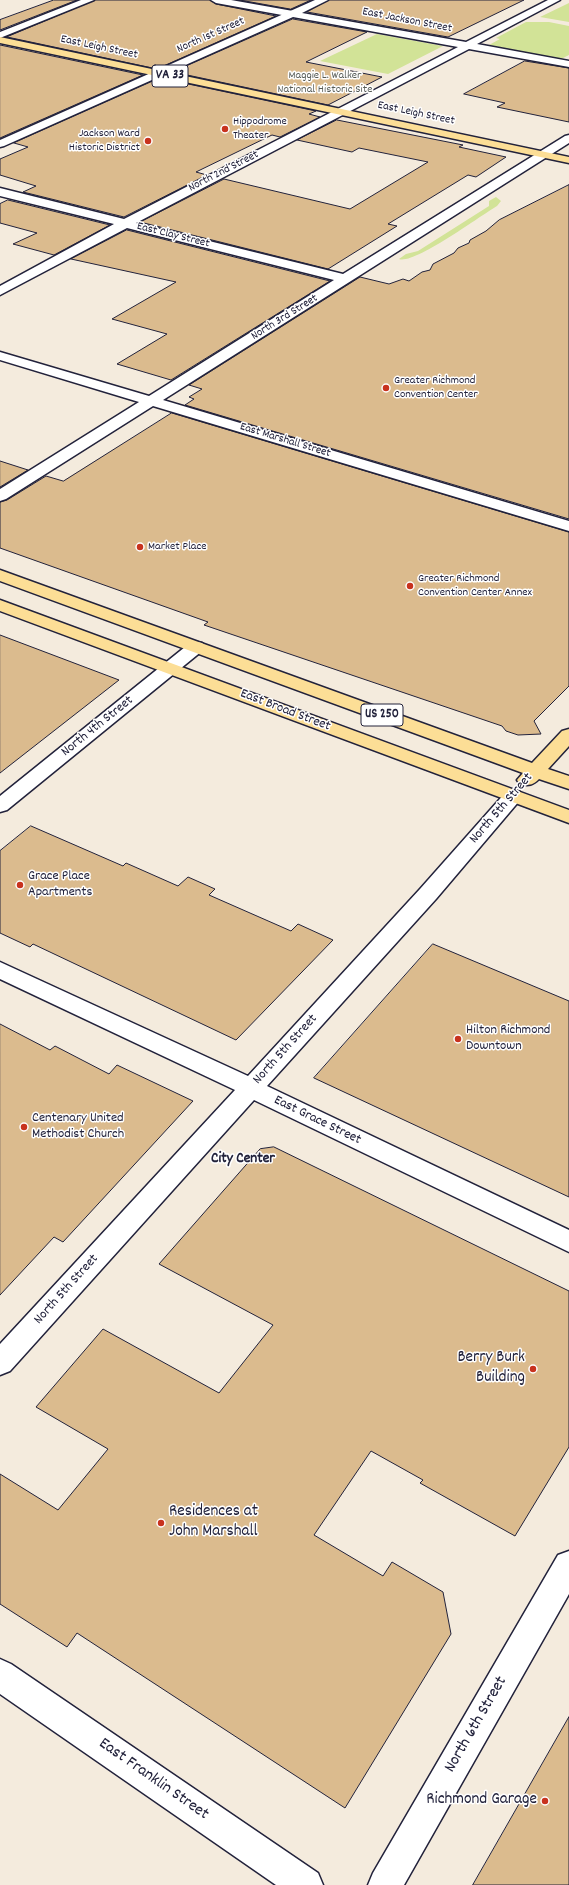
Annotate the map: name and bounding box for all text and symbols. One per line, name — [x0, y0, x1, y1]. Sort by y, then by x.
street label: East Jackson Street — [361, 5, 453, 37]
street label: North 1st Street — [175, 15, 247, 57]
street label: East Leigh Street — [59, 33, 139, 63]
road number: VA 33 — [152, 65, 188, 87]
park label: Maggie L. Walker National Historic Site — [278, 69, 372, 97]
street label: East Leigh Street — [376, 99, 456, 129]
place label: Hippodrome Theater — [233, 115, 287, 143]
marker: Hippodrome Theater — [220, 124, 230, 134]
place label: Jackson Ward Historic District — [69, 127, 140, 155]
marker: Jackson Ward Historic District — [143, 136, 153, 146]
street label: North 2nd Street — [187, 148, 261, 196]
street label: East Clay Street — [135, 220, 211, 252]
street label: North 3rd Street — [249, 292, 321, 344]
place label: Greater Richmond Convention Center — [394, 374, 478, 402]
marker: Greater Richmond Convention Center — [381, 383, 391, 393]
street label: East Marshall Street — [238, 420, 332, 462]
place label: Market Place — [148, 540, 207, 554]
marker: Market Place — [135, 542, 145, 552]
place label: Greater Richmond Convention Center Annex — [418, 572, 532, 600]
marker: Greater Richmond Convention Center Annex — [405, 581, 415, 591]
street label: East Broad Street — [237, 686, 333, 736]
street label: North 4th Street — [59, 693, 137, 761]
road number: US 250 — [361, 704, 403, 726]
street label: North 5th Street — [467, 770, 537, 848]
place label: Grace Place Apartments — [28, 869, 92, 902]
marker: Grace Place Apartments — [15, 880, 25, 890]
street label: North 5th Street — [250, 1012, 322, 1088]
place label: Hilton Richmond Downtown — [466, 1023, 550, 1056]
marker: Hilton Richmond Downtown — [453, 1034, 463, 1044]
street label: East Grace Street — [271, 1093, 363, 1149]
place label: Centenary United Methodist Church — [32, 1111, 124, 1144]
marker: Centenary United Methodist Church — [19, 1122, 29, 1132]
district label: City Center — [211, 1151, 275, 1169]
street label: North 5th Street — [31, 1252, 103, 1328]
place label: Berry Burk Building — [457, 1349, 525, 1389]
marker: Berry Burk Building — [528, 1364, 538, 1374]
place label: Residences at John Marshall — [169, 1503, 258, 1543]
marker: Residences at John Marshall — [156, 1518, 166, 1528]
street label: North 6th Street — [441, 1673, 513, 1777]
street label: East Franklin Street — [94, 1734, 212, 1826]
place label: Richmond Garage — [426, 1791, 537, 1811]
marker: Richmond Garage — [540, 1796, 550, 1806]

